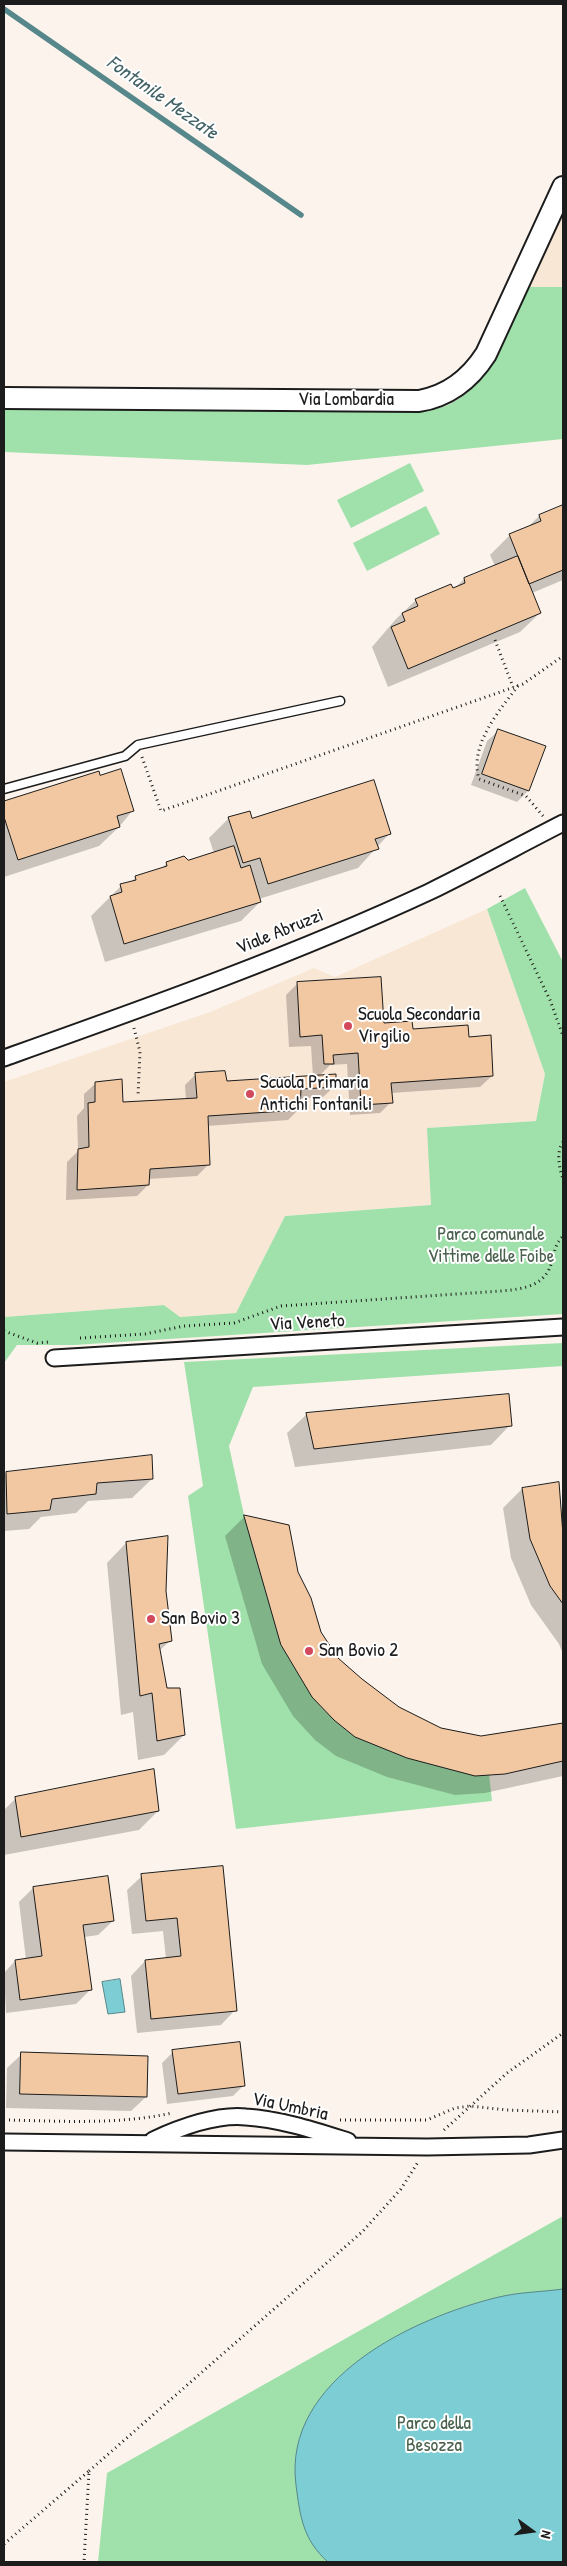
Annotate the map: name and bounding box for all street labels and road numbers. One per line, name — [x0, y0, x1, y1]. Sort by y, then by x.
street label: Via Lombardia — [298, 389, 394, 411]
street label: Viale Abruzzi — [233, 904, 327, 960]
street label: Via Veneto — [269, 1310, 345, 1336]
street label: Via Umbria — [250, 2088, 330, 2126]

